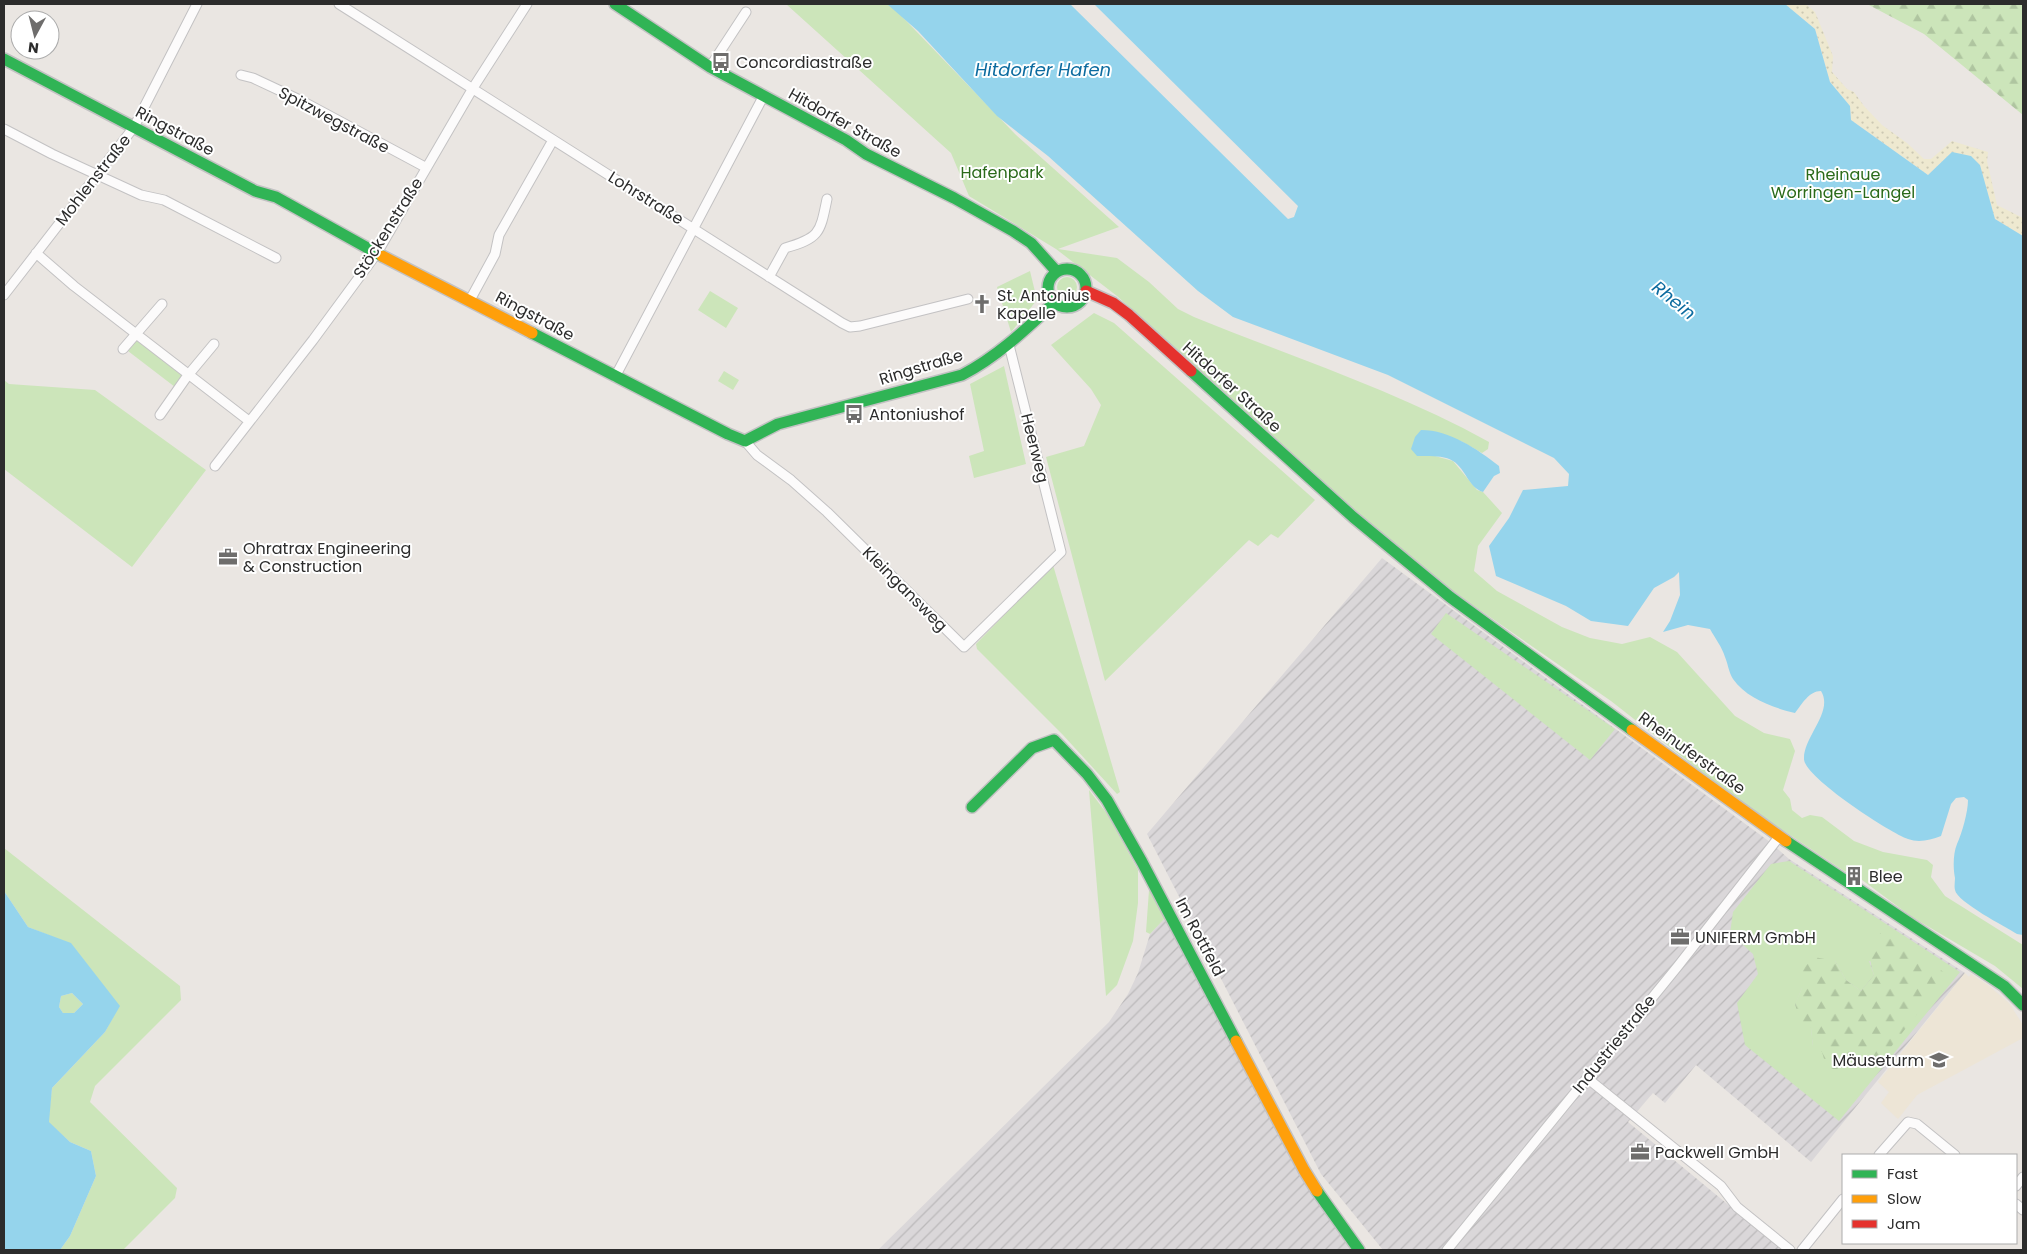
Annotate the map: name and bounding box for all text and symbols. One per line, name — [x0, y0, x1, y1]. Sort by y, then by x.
north arrow — [10, 10, 60, 60]
text: N — [27, 37, 40, 58]
bus stop icon: Concordiastraße — [710, 51, 732, 73]
place label: Concordiastraße — [736, 51, 872, 74]
water label: Hitdorfer Hafen — [975, 57, 1111, 82]
street label: Spitzwegstraße — [274, 81, 394, 159]
street label: Hitdorfer Straße — [784, 82, 906, 164]
street label: Ringstraße — [131, 101, 219, 161]
street label: Mohlenstraße — [50, 129, 136, 230]
park label: Hafenpark — [960, 161, 1044, 184]
park label: Rheinaue Worringen-Langel — [1771, 163, 1915, 204]
street label: Lohrstraße — [604, 166, 688, 230]
street label: Stöckenstraße — [348, 173, 428, 283]
water label: Rhein — [1647, 275, 1701, 325]
place label: St. Antonius Kapelle — [997, 284, 1090, 325]
street label: Ringstraße — [491, 286, 579, 346]
church icon: St. Antonius Kapelle — [971, 293, 993, 315]
street label: Hitdorfer Straße — [1177, 336, 1287, 438]
street label: Ringstraße — [876, 343, 966, 391]
bus stop icon: Antoniushof — [843, 403, 865, 425]
place label: Antoniushof — [869, 403, 965, 426]
street label: Heerweg — [1015, 411, 1055, 485]
place label: Ohratrax Engineering & Construction — [243, 537, 411, 578]
street label: Kleingansweg — [857, 541, 953, 637]
office icon: Ohratrax Engineering & Construction — [217, 546, 239, 568]
street label: Rheinuferstraße — [1634, 706, 1750, 800]
building icon: Blee — [1843, 865, 1865, 887]
place label: Blee — [1869, 865, 1903, 888]
street label: Im Rottfeld — [1170, 894, 1230, 980]
office icon: UNIFERM GmbH — [1669, 926, 1691, 948]
place label: UNIFERM GmbH — [1695, 926, 1816, 949]
street label: Industriestraße — [1567, 990, 1661, 1098]
place label: Mäuseturm — [1832, 1049, 1924, 1072]
school or university icon: Mäuseturm — [1928, 1049, 1950, 1071]
office icon: Packwell GmbH — [1629, 1141, 1651, 1163]
place label: Packwell GmbH — [1655, 1141, 1779, 1164]
legend — [1842, 1154, 2017, 1244]
text: Fast — [1887, 1163, 1918, 1184]
text: Slow — [1887, 1188, 1922, 1209]
text: Jam — [1887, 1213, 1921, 1234]

